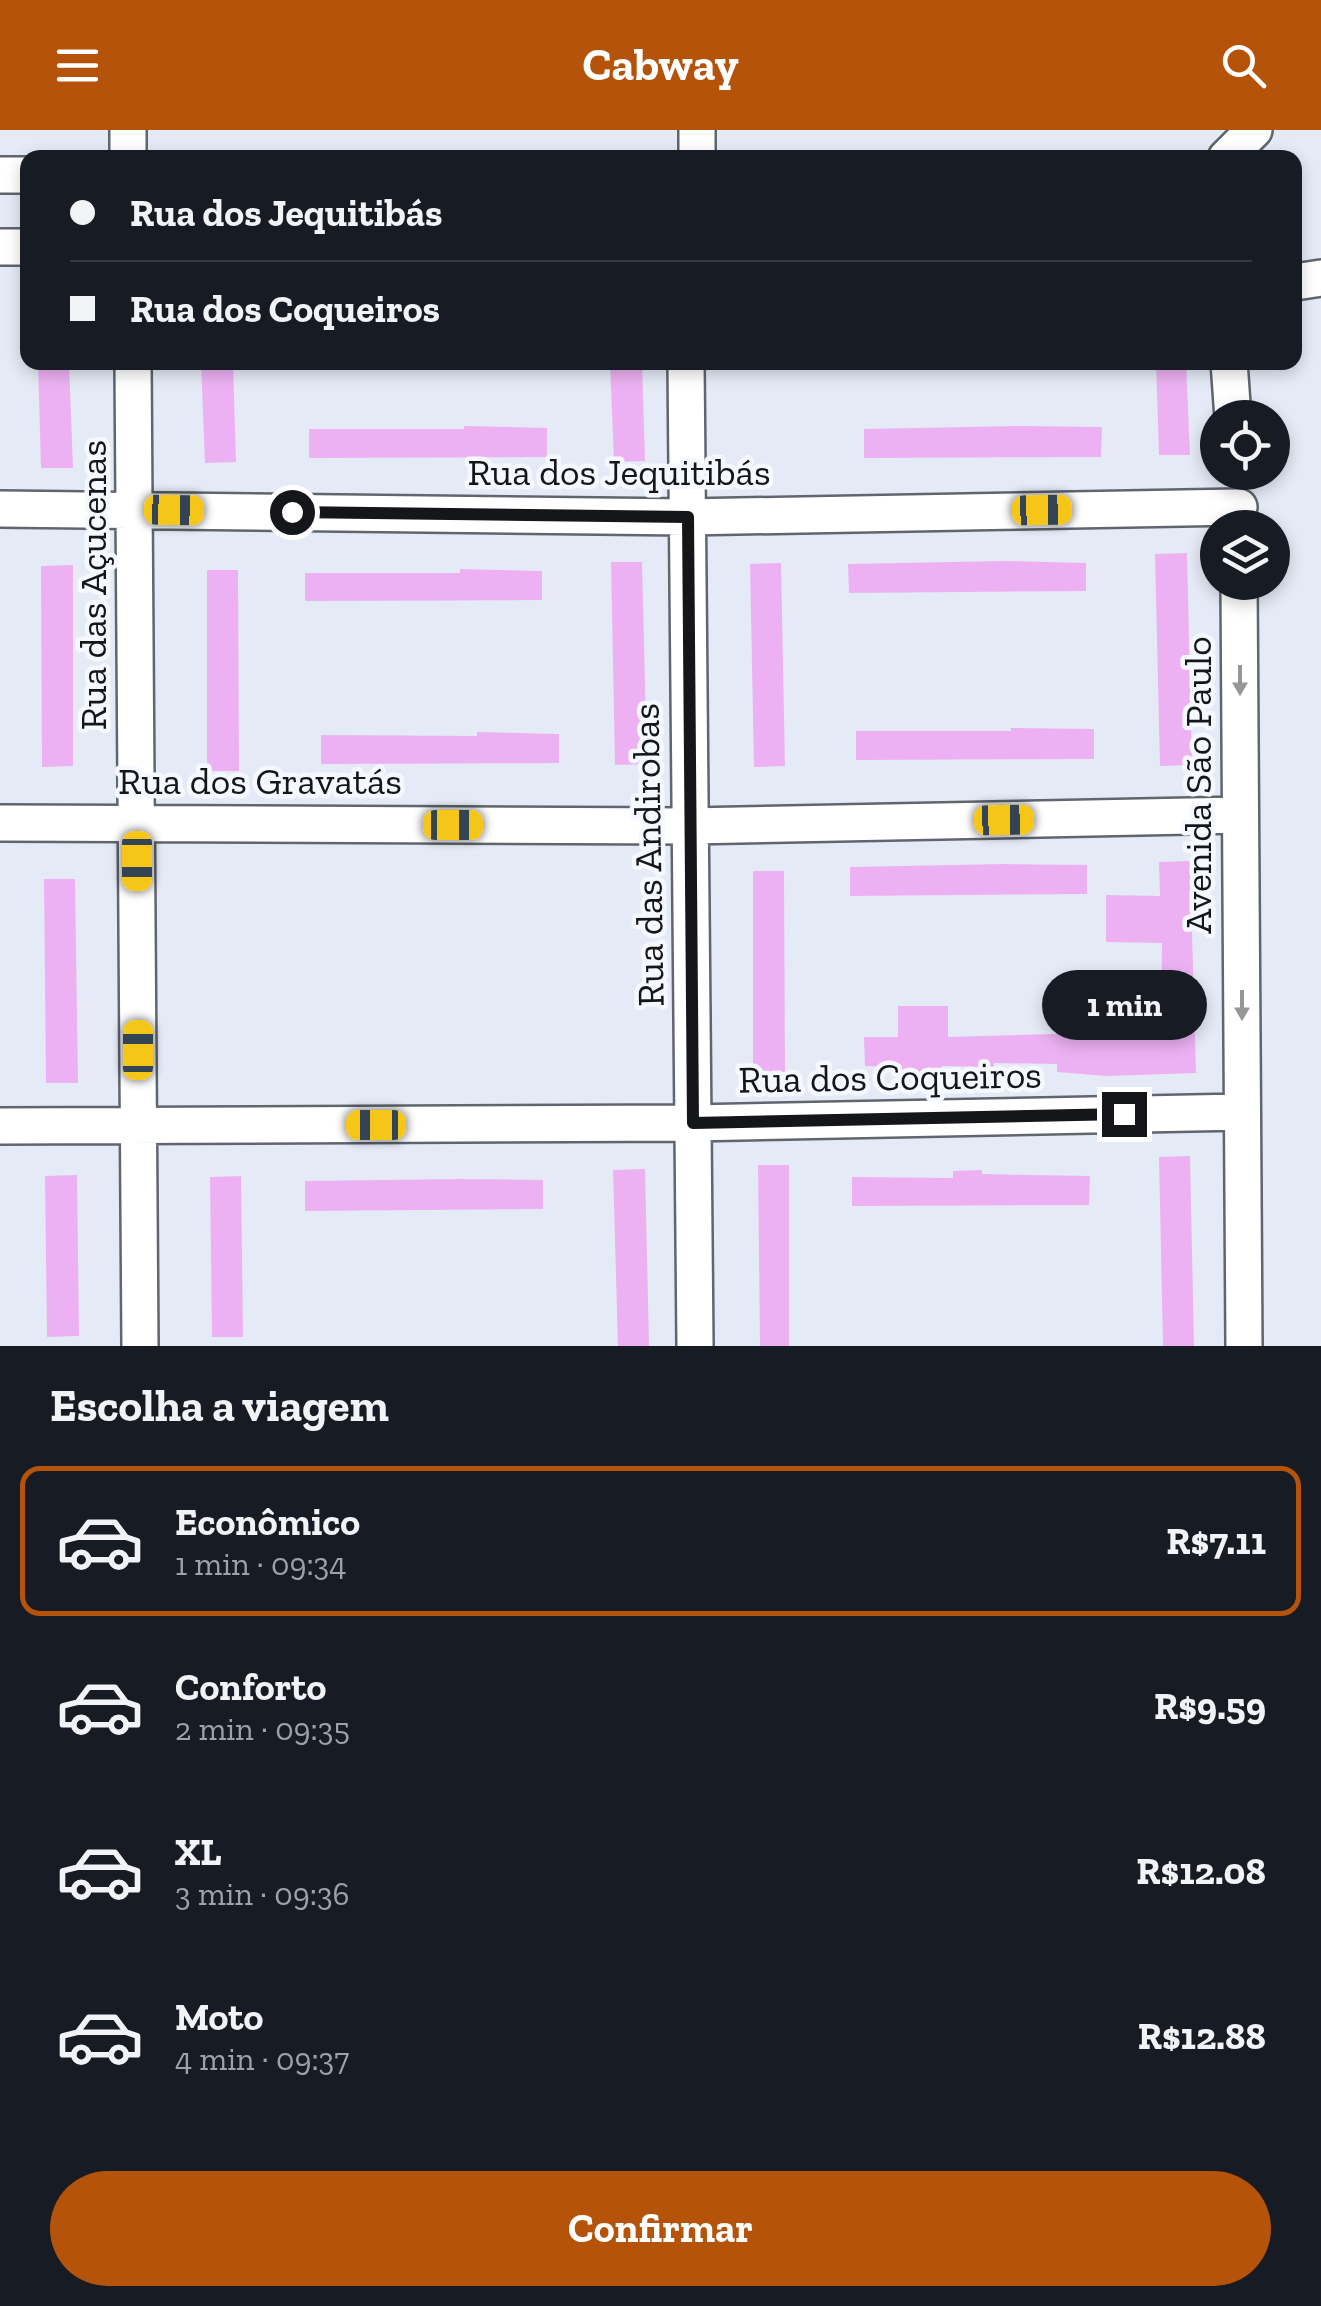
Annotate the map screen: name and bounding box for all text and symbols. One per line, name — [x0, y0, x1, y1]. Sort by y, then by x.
icon: menu — [50, 38, 105, 93]
text: Cabway — [582, 38, 739, 92]
icon: search — [1216, 38, 1271, 93]
text: Rua dos Jequitibás — [130, 190, 442, 236]
text: Rua dos Coqueiros — [130, 286, 440, 332]
map controls — [1200, 400, 1290, 600]
button: locate — [1200, 400, 1290, 490]
street label: Rua das Açucenas — [70, 440, 116, 730]
street label: Rua dos Jequitibás — [467, 449, 771, 495]
route start — [270, 490, 315, 535]
car — [144, 494, 204, 526]
car — [1012, 494, 1072, 526]
button: layers — [1200, 510, 1290, 600]
street label: Avenida São Paulo — [1175, 636, 1221, 934]
one-way arrow — [1232, 664, 1248, 696]
street label: Rua das Andirobas — [622, 703, 674, 1007]
street label: Rua dos Gravatás — [118, 758, 402, 804]
car — [974, 804, 1034, 836]
car — [423, 810, 483, 840]
car — [122, 831, 152, 891]
callout: 1 min — [1042, 969, 1206, 1039]
text: 1 min — [1087, 986, 1162, 1024]
one-way arrow — [1234, 989, 1250, 1021]
car — [123, 1020, 153, 1080]
street label: Rua dos Coqueiros — [738, 1051, 1042, 1103]
route end — [1102, 1092, 1147, 1137]
car — [346, 1110, 406, 1140]
text: Escolha a viagem — [50, 1379, 389, 1433]
icon: car — [55, 1496, 145, 1586]
text: Econômico — [175, 1499, 360, 1545]
text: R$7.11 — [1166, 1518, 1266, 1564]
text: 1 min · 09:34 — [175, 1545, 347, 1583]
icon: car — [55, 1661, 145, 1751]
text: Conforto — [175, 1664, 326, 1710]
text: R$9.59 — [1154, 1683, 1266, 1729]
text: 2 min · 09:35 — [175, 1710, 350, 1748]
icon: car — [55, 1826, 145, 1916]
text: XL — [175, 1829, 222, 1875]
text: R$12.08 — [1136, 1848, 1266, 1894]
text: 3 min · 09:36 — [175, 1875, 350, 1913]
icon: car — [55, 1991, 145, 2081]
text: Moto — [175, 1994, 263, 2040]
text: R$12.88 — [1138, 2013, 1266, 2059]
text: 4 min · 09:37 — [175, 2040, 349, 2078]
button: Confirmar — [50, 2171, 1271, 2286]

